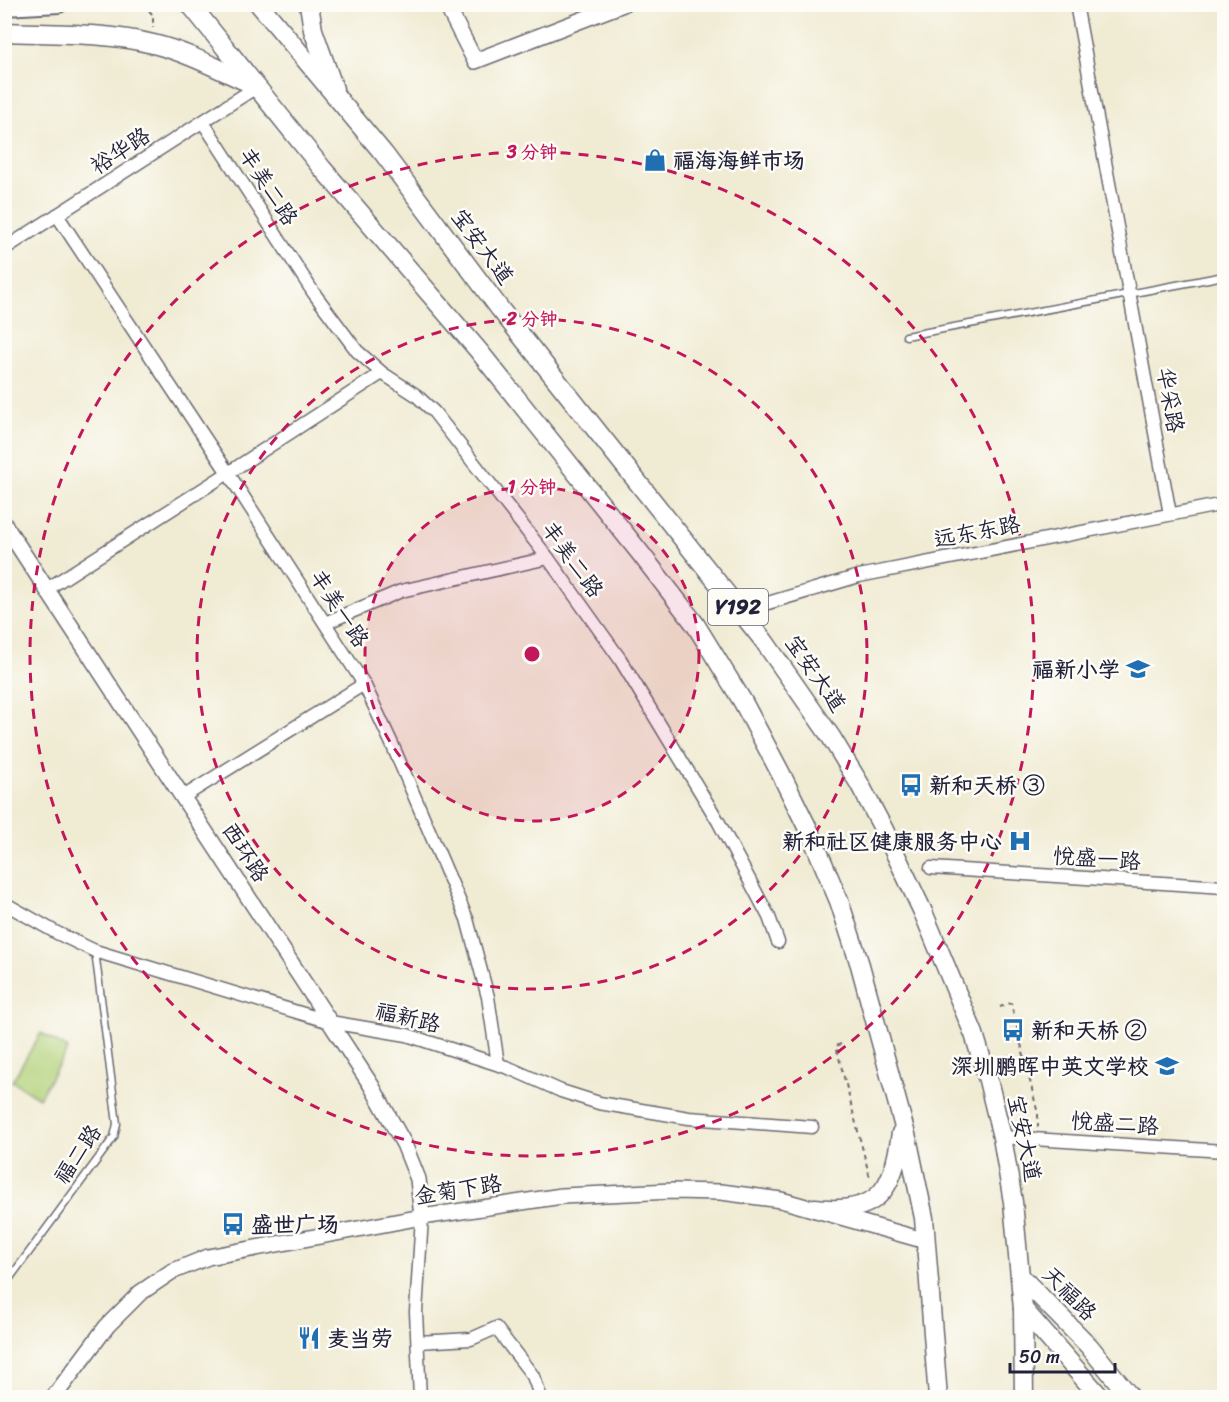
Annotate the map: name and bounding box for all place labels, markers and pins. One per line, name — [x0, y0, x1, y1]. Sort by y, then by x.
place label: 福海海鲜市场 — [673, 141, 805, 180]
shop icon: 福海海鲜市场 — [642, 147, 668, 173]
centre of rings — [522, 644, 542, 664]
place label: 福新小学 — [1032, 650, 1120, 689]
school or university icon: 福新小学 — [1125, 656, 1151, 682]
place label: 新和天桥 ③ — [929, 766, 1045, 805]
bus stop icon: 新和天桥 ③ — [898, 772, 924, 798]
place label: 新和社区健康服务中心 — [782, 822, 1002, 861]
hospital icon: 新和社区健康服务中心 — [1007, 828, 1033, 854]
place label: 新和天桥 ② — [1031, 1011, 1147, 1050]
bus stop icon: 新和天桥 ② — [1000, 1017, 1026, 1043]
place label: 深圳鹏晖中英文学校 — [951, 1047, 1149, 1086]
school or university icon: 深圳鹏晖中英文学校 — [1154, 1053, 1180, 1079]
place label: 盛世广场 — [251, 1205, 339, 1244]
bus stop icon: 盛世广场 — [220, 1211, 246, 1237]
place label: 麦当劳 — [327, 1319, 393, 1358]
restaurant icon: 麦当劳 — [296, 1325, 322, 1351]

